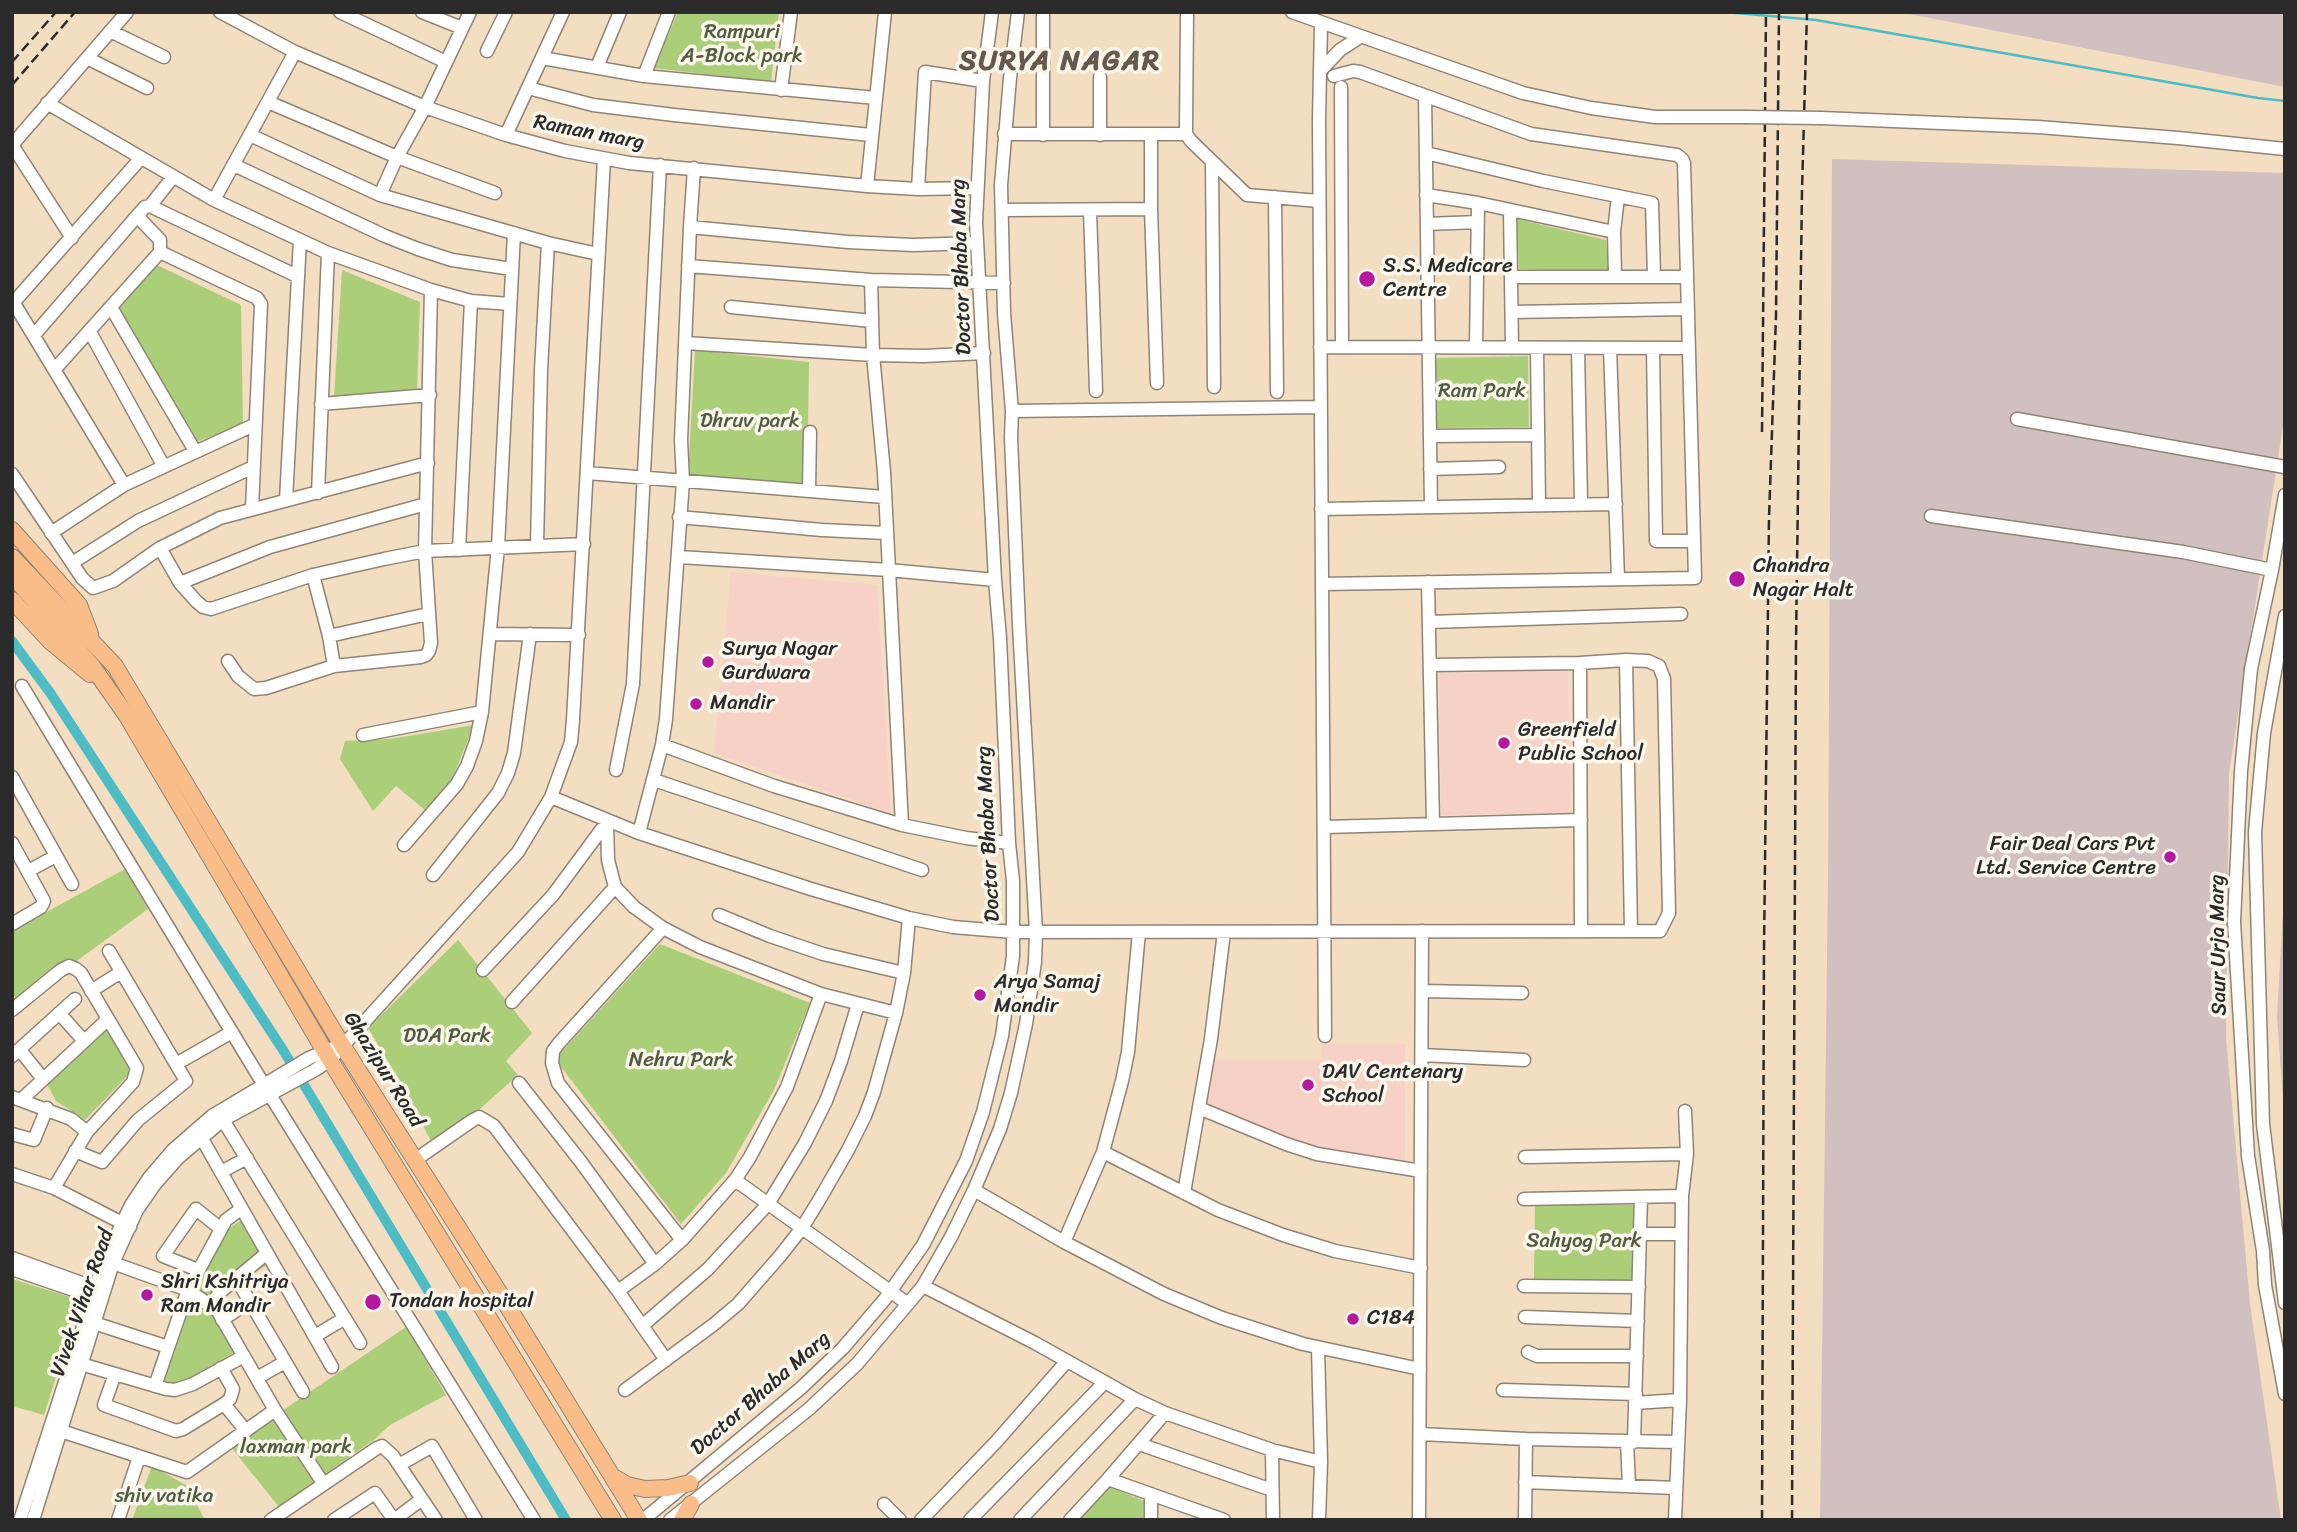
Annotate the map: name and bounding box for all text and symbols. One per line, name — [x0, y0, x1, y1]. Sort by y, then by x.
park label: Rampuri A-Block park — [681, 20, 803, 70]
district label: SURYA NAGAR — [961, 45, 1159, 79]
street label: Raman marg — [531, 110, 647, 156]
street label: Doctor Bhaba Marg — [946, 178, 978, 356]
place label: S.S. Medicare Centre — [1383, 254, 1513, 304]
marker: S.S. Medicare Centre — [1357, 269, 1377, 289]
park label: Ram Park — [1438, 379, 1526, 405]
park label: Dhruv park — [700, 409, 800, 435]
place label: Chandra Nagar Halt — [1753, 554, 1854, 604]
marker: Chandra Nagar Halt — [1727, 569, 1747, 589]
place label: Surya Nagar Gurdwara — [722, 637, 837, 687]
marker: Surya Nagar Gurdwara — [700, 654, 716, 670]
place label: Mandir — [710, 691, 774, 717]
marker: Mandir — [688, 696, 704, 712]
place label: Greenfield Public School — [1518, 718, 1643, 768]
marker: Greenfield Public School — [1496, 735, 1512, 751]
street label: Doctor Bhaba Marg — [972, 745, 1006, 923]
place label: Fair Deal Cars Pvt Ltd. Service Centre — [1976, 832, 2156, 882]
marker: Fair Deal Cars Pvt Ltd. Service Centre — [2162, 849, 2178, 865]
street label: Saur Urja Marg — [2205, 874, 2233, 1016]
place label: Arya Samaj Mandir — [994, 970, 1101, 1020]
marker: Arya Samaj Mandir — [972, 987, 988, 1003]
street label: Ghazipur Road — [337, 1007, 429, 1133]
park label: DDA Park — [403, 1024, 491, 1050]
park label: Nehru Park — [629, 1048, 733, 1074]
place label: DAV Centenary School — [1322, 1060, 1463, 1110]
marker: DAV Centenary School — [1300, 1077, 1316, 1093]
street label: Vivek Vihar Road — [46, 1226, 120, 1380]
park label: Sahyog Park — [1526, 1229, 1642, 1255]
place label: Shri Kshitriya Ram Mandir — [161, 1270, 289, 1320]
marker: Shri Kshitriya Ram Mandir — [139, 1287, 155, 1303]
place label: Tondan hospital — [389, 1289, 533, 1315]
marker: Tondan hospital — [363, 1292, 383, 1312]
place label: C184 — [1367, 1306, 1415, 1332]
marker: C184 — [1345, 1311, 1361, 1327]
street label: Doctor Bhaba Marg — [686, 1327, 836, 1461]
park label: laxman park — [240, 1435, 352, 1461]
park label: shiv vatika — [115, 1484, 213, 1510]

